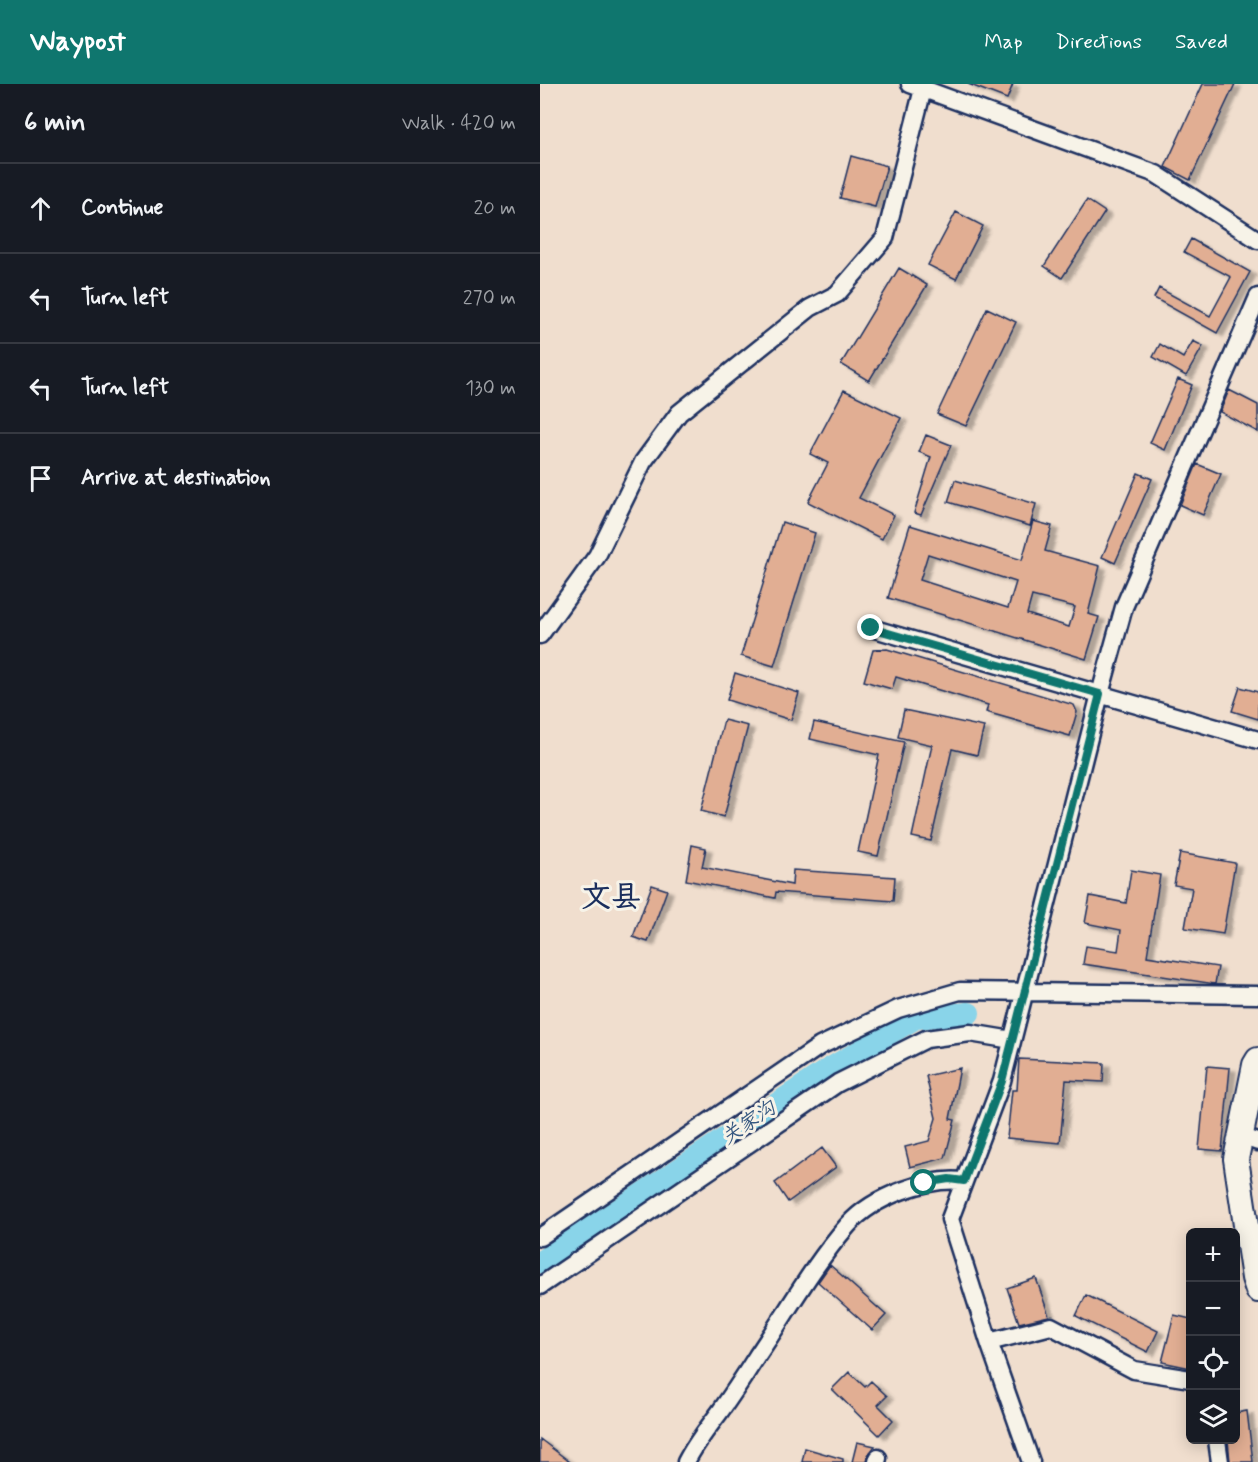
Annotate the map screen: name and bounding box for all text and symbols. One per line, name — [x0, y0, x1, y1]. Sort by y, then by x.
text: Waypost — [30, 24, 126, 61]
text: Map — [984, 28, 1023, 56]
text: Directions — [1056, 28, 1142, 56]
text: Saved — [1175, 28, 1228, 56]
text: 6 min — [24, 106, 86, 140]
text: Walk · 420 m — [402, 110, 516, 137]
icon: ahead — [24, 192, 57, 225]
text: Continue — [81, 194, 163, 222]
text: 20 m — [473, 195, 516, 222]
icon: left — [24, 282, 57, 315]
text: Turn left — [81, 284, 169, 312]
text: 270 m — [463, 285, 516, 312]
icon: left — [24, 372, 57, 405]
text: Turn left — [81, 374, 169, 402]
text: 130 m — [465, 375, 516, 402]
icon: arrive — [24, 462, 57, 495]
text: Arrive at destination — [81, 464, 271, 492]
route end — [857, 614, 883, 640]
district label: 文县 — [581, 878, 641, 917]
water label: 关家沟 — [716, 1094, 783, 1151]
route start — [910, 1169, 936, 1195]
map controls — [1186, 1228, 1240, 1444]
button: + — [1186, 1228, 1240, 1282]
button: − — [1186, 1282, 1240, 1336]
button: locate — [1186, 1336, 1240, 1390]
button: layers — [1186, 1390, 1240, 1444]

